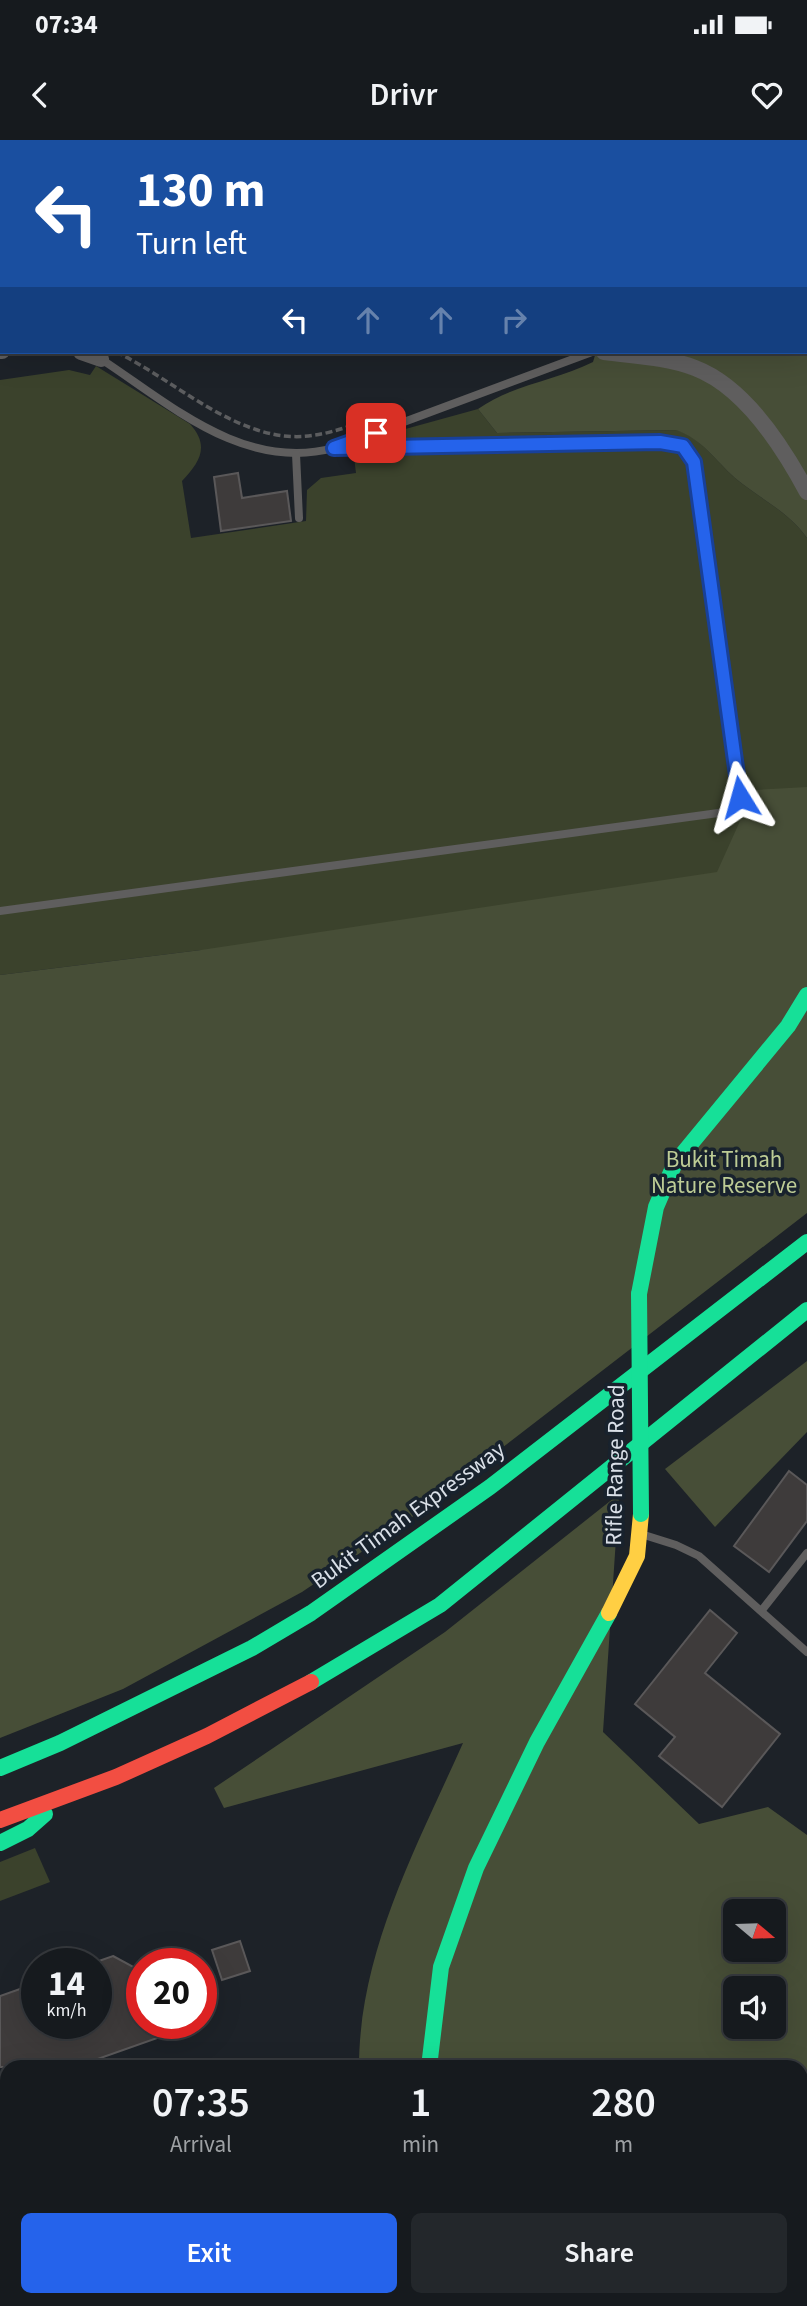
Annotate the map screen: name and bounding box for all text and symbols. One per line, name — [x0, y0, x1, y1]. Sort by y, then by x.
text: 07:34 — [35, 6, 98, 43]
text: Drivr — [369, 72, 438, 118]
icon: back — [21, 76, 59, 114]
icon: heart — [748, 76, 786, 114]
text: 130 m — [136, 156, 265, 226]
icon: left — [21, 168, 112, 259]
text: Turn left — [136, 221, 247, 267]
icon: left — [276, 301, 314, 339]
icon: ahead — [349, 301, 387, 339]
icon: ahead — [422, 301, 460, 339]
icon: right — [495, 301, 533, 339]
pin — [346, 403, 406, 463]
icon: arrive — [357, 414, 395, 452]
position arrow — [703, 760, 777, 834]
park label: Bukit Timah Nature Reserve — [651, 1143, 797, 1202]
street label: Rifle Range Road — [597, 1384, 633, 1546]
street label: Bukit Timah Expressway — [304, 1433, 512, 1597]
north arrow — [723, 1899, 786, 1962]
map controls — [723, 1899, 786, 2039]
speed limit sign: 20 — [126, 1948, 217, 2039]
text: 14 — [48, 1959, 85, 2009]
button: sound — [723, 1976, 786, 2039]
text: km/h — [47, 1998, 86, 2023]
text: 07:35 — [152, 2073, 250, 2133]
text: 1 — [410, 2073, 431, 2133]
text: 280 — [591, 2073, 656, 2133]
text: Arrival — [170, 2128, 232, 2161]
text: min — [402, 2128, 439, 2161]
text: m — [614, 2128, 633, 2161]
button: Exit — [21, 2213, 397, 2293]
button: Share — [411, 2213, 787, 2293]

